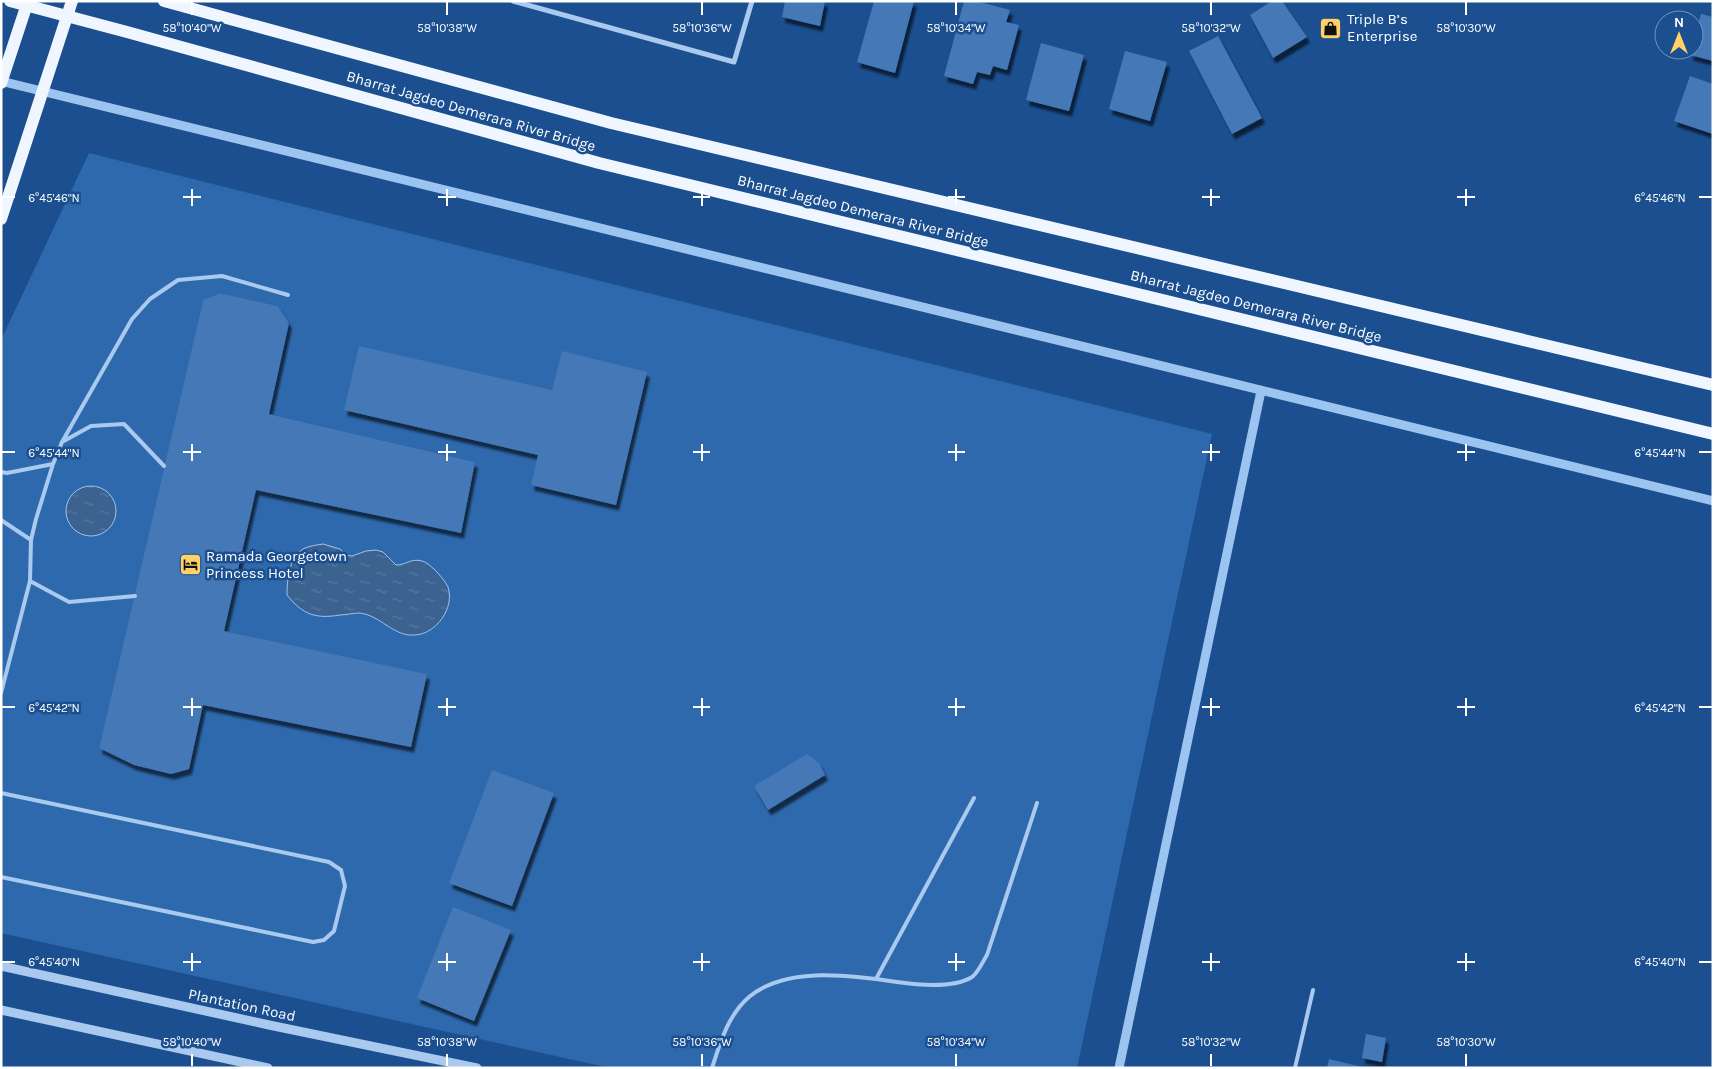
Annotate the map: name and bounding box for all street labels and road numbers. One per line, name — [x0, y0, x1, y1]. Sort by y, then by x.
street label: Bharrat Jagdeo Demerara River Bridge — [344, 67, 598, 155]
street label: Bharrat Jagdeo Demerara River Bridge — [735, 171, 991, 251]
street label: Bharrat Jagdeo Demerara River Bridge — [1128, 266, 1384, 346]
street label: Plantation Road — [187, 985, 297, 1025]

